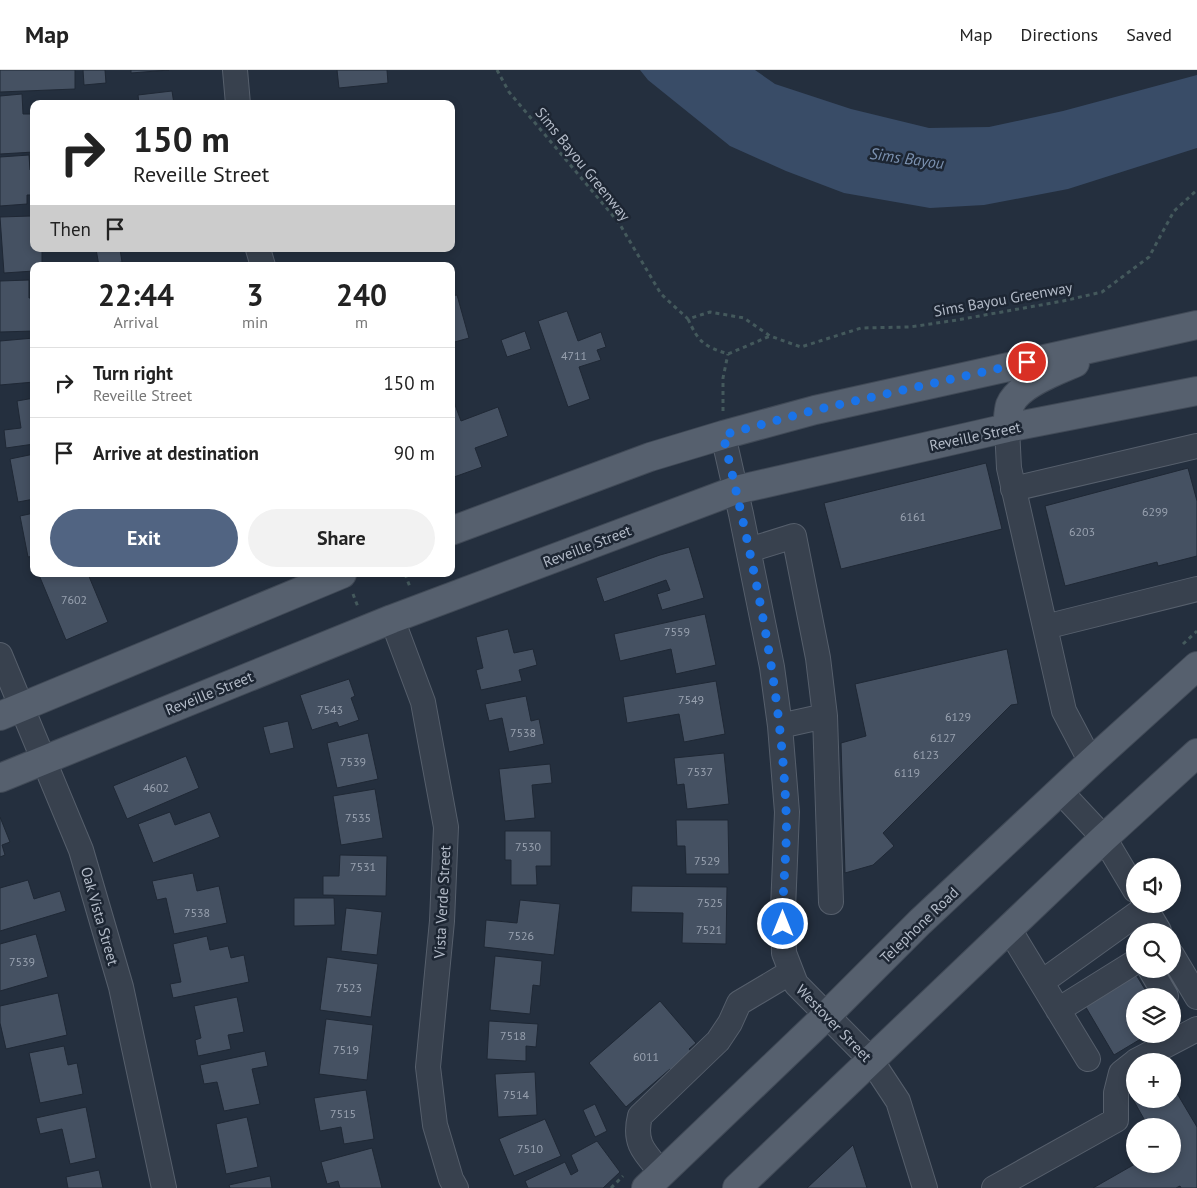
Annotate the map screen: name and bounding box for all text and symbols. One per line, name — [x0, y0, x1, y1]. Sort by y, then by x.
text: Map — [25, 19, 69, 50]
text: Map — [960, 23, 992, 46]
text: Directions — [1020, 23, 1098, 46]
text: Saved — [1126, 23, 1172, 46]
street label: Sims Bayou Greenway — [531, 103, 635, 225]
text: 150 m — [133, 116, 230, 162]
icon: right — [50, 120, 115, 185]
water label: Sims Bayou — [869, 143, 945, 173]
text: Reveille Street — [133, 160, 269, 188]
icon: arrive — [101, 215, 129, 243]
text: Then — [50, 217, 91, 241]
text: 22:44 — [98, 275, 174, 314]
text: 3 — [247, 275, 264, 314]
text: 240 — [336, 275, 387, 314]
street label: Sims Bayou Greenway — [932, 277, 1074, 321]
text: Arrival — [114, 312, 158, 332]
text: min — [242, 312, 268, 332]
text: m — [355, 312, 368, 332]
pin — [1006, 341, 1048, 383]
house number: 4711 — [561, 348, 587, 363]
icon: arrive — [1013, 348, 1041, 376]
text: Turn right — [93, 361, 173, 385]
icon: right — [50, 369, 78, 397]
text: 150 m — [383, 371, 435, 395]
text: Reveille Street — [93, 385, 192, 405]
street label: Reveille Street — [928, 417, 1022, 455]
icon: arrive — [50, 439, 78, 467]
text: Arrive at destination — [93, 441, 259, 465]
text: 90 m — [394, 441, 435, 465]
house number: 6299 — [1142, 504, 1168, 519]
button: Exit — [50, 509, 238, 567]
button: Share — [248, 509, 435, 567]
house number: 6161 — [900, 509, 926, 524]
street label: Reveille Street — [540, 520, 634, 572]
house number: 6203 — [1069, 524, 1095, 539]
house number: 7602 — [61, 592, 87, 607]
house number: 7559 — [664, 624, 690, 639]
street label: Reveille Street — [162, 667, 256, 719]
house number: 7549 — [678, 692, 704, 707]
house number: 7543 — [317, 702, 343, 717]
house number: 6129 — [945, 709, 971, 724]
house number: 7538 — [510, 725, 536, 740]
house number: 6127 — [930, 730, 956, 745]
house number: 6123 — [913, 747, 939, 762]
house number: 7539 — [340, 754, 366, 769]
house number: 7537 — [687, 764, 713, 779]
house number: 6119 — [894, 765, 920, 780]
house number: 4602 — [143, 780, 169, 795]
house number: 7535 — [345, 810, 371, 825]
house number: 7530 — [515, 839, 542, 854]
street label: Vista Verde Street — [429, 845, 454, 960]
house number: 7529 — [694, 853, 720, 868]
map controls — [1126, 858, 1181, 1173]
button: sound — [1126, 858, 1181, 913]
house number: 7531 — [350, 859, 376, 874]
street label: Oak Vista Street — [77, 865, 123, 967]
street label: Telephone Road — [876, 883, 962, 967]
house number: 7525 — [697, 895, 723, 910]
position arrow — [756, 897, 808, 949]
house number: 7538 — [184, 905, 210, 920]
house number: 7521 — [696, 922, 722, 937]
button: search — [1126, 923, 1181, 978]
house number: 7526 — [508, 928, 534, 943]
house number: 7539 — [9, 954, 35, 969]
house number: 7523 — [336, 980, 362, 995]
street label: Westover Street — [792, 980, 876, 1066]
button: layers — [1126, 988, 1181, 1043]
house number: 7518 — [500, 1028, 526, 1043]
house number: 7519 — [333, 1042, 359, 1057]
house number: 6011 — [633, 1049, 659, 1064]
button: + — [1126, 1053, 1181, 1108]
house number: 7514 — [503, 1087, 530, 1102]
house number: 7515 — [330, 1106, 356, 1121]
button: − — [1126, 1118, 1181, 1173]
house number: 7510 — [517, 1141, 544, 1156]

